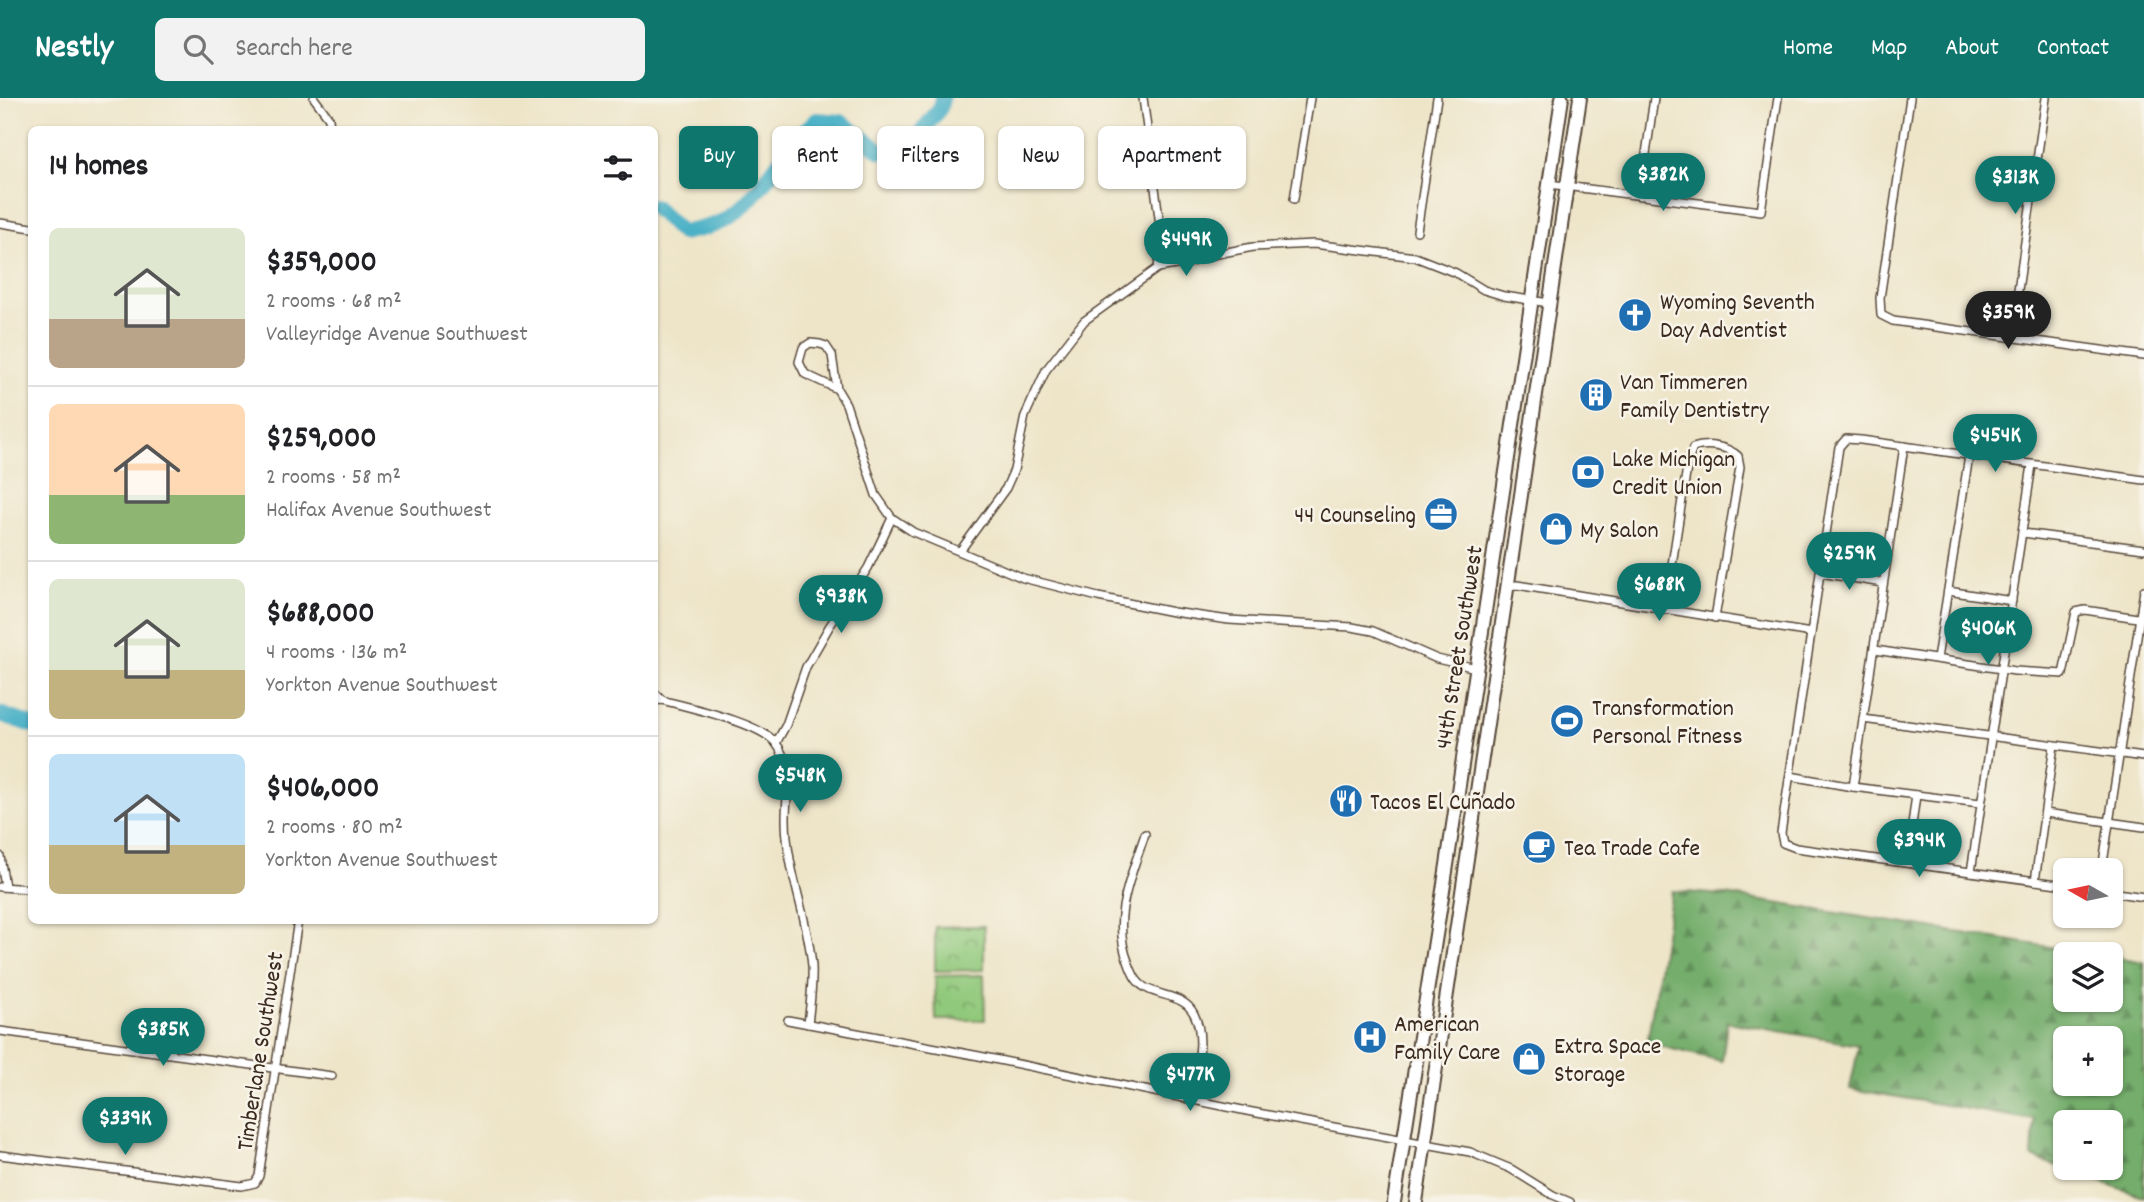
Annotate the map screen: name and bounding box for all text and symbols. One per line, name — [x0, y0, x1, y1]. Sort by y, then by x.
search box — [155, 18, 645, 81]
text: Nestly — [35, 26, 113, 73]
icon: search — [179, 30, 217, 68]
text: Search here — [235, 31, 353, 68]
text: Home — [1783, 32, 1833, 66]
text: Map — [1871, 32, 1907, 66]
text: About — [1945, 32, 1999, 66]
text: Contact — [2037, 32, 2109, 66]
chip: Buy — [679, 126, 758, 189]
chip: Rent — [772, 126, 863, 189]
chip: Filters — [877, 126, 984, 189]
chip: New — [998, 126, 1084, 189]
chip: Apartment — [1098, 126, 1246, 189]
text: 14 homes — [49, 147, 148, 190]
icon: filters — [599, 149, 637, 187]
pin: $382K — [1614, 153, 1712, 213]
pin: $313K — [1966, 156, 2064, 216]
text: $382K — [1637, 159, 1689, 192]
text: $313K — [1991, 162, 2039, 195]
pin: $449K — [1137, 218, 1235, 278]
text: $449K — [1160, 224, 1212, 257]
text: $359,000 — [266, 243, 377, 286]
icon: home — [105, 256, 189, 340]
text: 2 rooms · 68 m² — [266, 286, 402, 319]
place label: Wyoming Seventh Day Adventist — [1660, 287, 1815, 349]
pin: $359K — [1959, 292, 2057, 351]
church icon: Wyoming Seventh Day Adventist — [1616, 296, 1654, 334]
text: $359K — [1981, 297, 2035, 330]
text: Valleyridge Avenue Southwest — [266, 319, 528, 352]
place label: Van Timmeren Family Dentistry — [1620, 367, 1770, 429]
building icon: Van Timmeren Family Dentistry — [1577, 376, 1615, 414]
pin: $454K — [1946, 414, 2044, 474]
text: $259,000 — [266, 419, 377, 462]
text: $454K — [1969, 420, 2021, 453]
icon: home — [105, 432, 189, 516]
place label: Lake Michigan Credit Union — [1612, 444, 1735, 506]
bank icon: Lake Michigan Credit Union — [1569, 453, 1607, 491]
text: 2 rooms · 58 m² — [266, 462, 401, 495]
text: Halifax Avenue Southwest — [266, 495, 492, 528]
office icon: 44 Counseling — [1422, 495, 1460, 533]
place label: 44 Counseling — [1294, 500, 1416, 534]
shop icon: My Salon — [1537, 510, 1575, 548]
place label: My Salon — [1580, 515, 1659, 549]
pin: $259K — [1800, 532, 1898, 592]
text: $259K — [1822, 538, 1876, 571]
street label: 44th Street Southwest — [1428, 543, 1494, 752]
pin: $688K — [1610, 564, 1708, 623]
text: $688K — [1633, 569, 1685, 602]
pin: $938K — [792, 575, 890, 635]
text: $938K — [815, 581, 867, 614]
text: $688,000 — [266, 594, 375, 637]
icon: home — [105, 607, 189, 691]
pin: $406K — [1939, 608, 2037, 667]
text: $406K — [1960, 613, 2016, 646]
text: 4 rooms · 136 m² — [266, 637, 407, 670]
text: Yorkton Avenue Southwest — [266, 670, 498, 703]
place label: Transformation Personal Fitness — [1592, 693, 1743, 755]
sports icon: Transformation Personal Fitness — [1548, 702, 1586, 740]
pin: $548K — [751, 754, 849, 814]
text: $548K — [774, 760, 826, 793]
text: $406,000 — [266, 769, 379, 812]
icon: home — [105, 782, 189, 866]
restaurant icon: Tacos El Cuñado — [1327, 782, 1365, 820]
place label: Tacos El Cuñado — [1370, 787, 1515, 821]
text: 2 rooms · 80 m² — [266, 812, 403, 845]
pin: $394K — [1870, 820, 1968, 879]
text: $394K — [1893, 825, 1945, 858]
cafe icon: Tea Trade Cafe — [1520, 828, 1558, 866]
place label: Tea Trade Cafe — [1564, 833, 1700, 867]
text: Yorkton Avenue Southwest — [266, 845, 498, 878]
north arrow — [2053, 858, 2123, 928]
map controls — [2053, 858, 2123, 1180]
button: layers — [2053, 942, 2123, 1012]
street label: Timberlane Southwest — [229, 949, 294, 1153]
pin: $385K — [114, 1009, 212, 1068]
place label: American Family Care — [1394, 1009, 1500, 1071]
text: $385K — [137, 1014, 189, 1047]
hospital icon: American Family Care — [1351, 1018, 1389, 1056]
button: + — [2053, 1026, 2123, 1096]
place label: Extra Space Storage — [1554, 1031, 1661, 1093]
shop icon: Extra Space Storage — [1510, 1040, 1548, 1078]
pin: $477K — [1141, 1054, 1239, 1113]
text: $477K — [1165, 1059, 1215, 1092]
pin: $339K — [76, 1098, 174, 1157]
text: $339K — [98, 1103, 152, 1136]
button: − — [2053, 1110, 2123, 1180]

